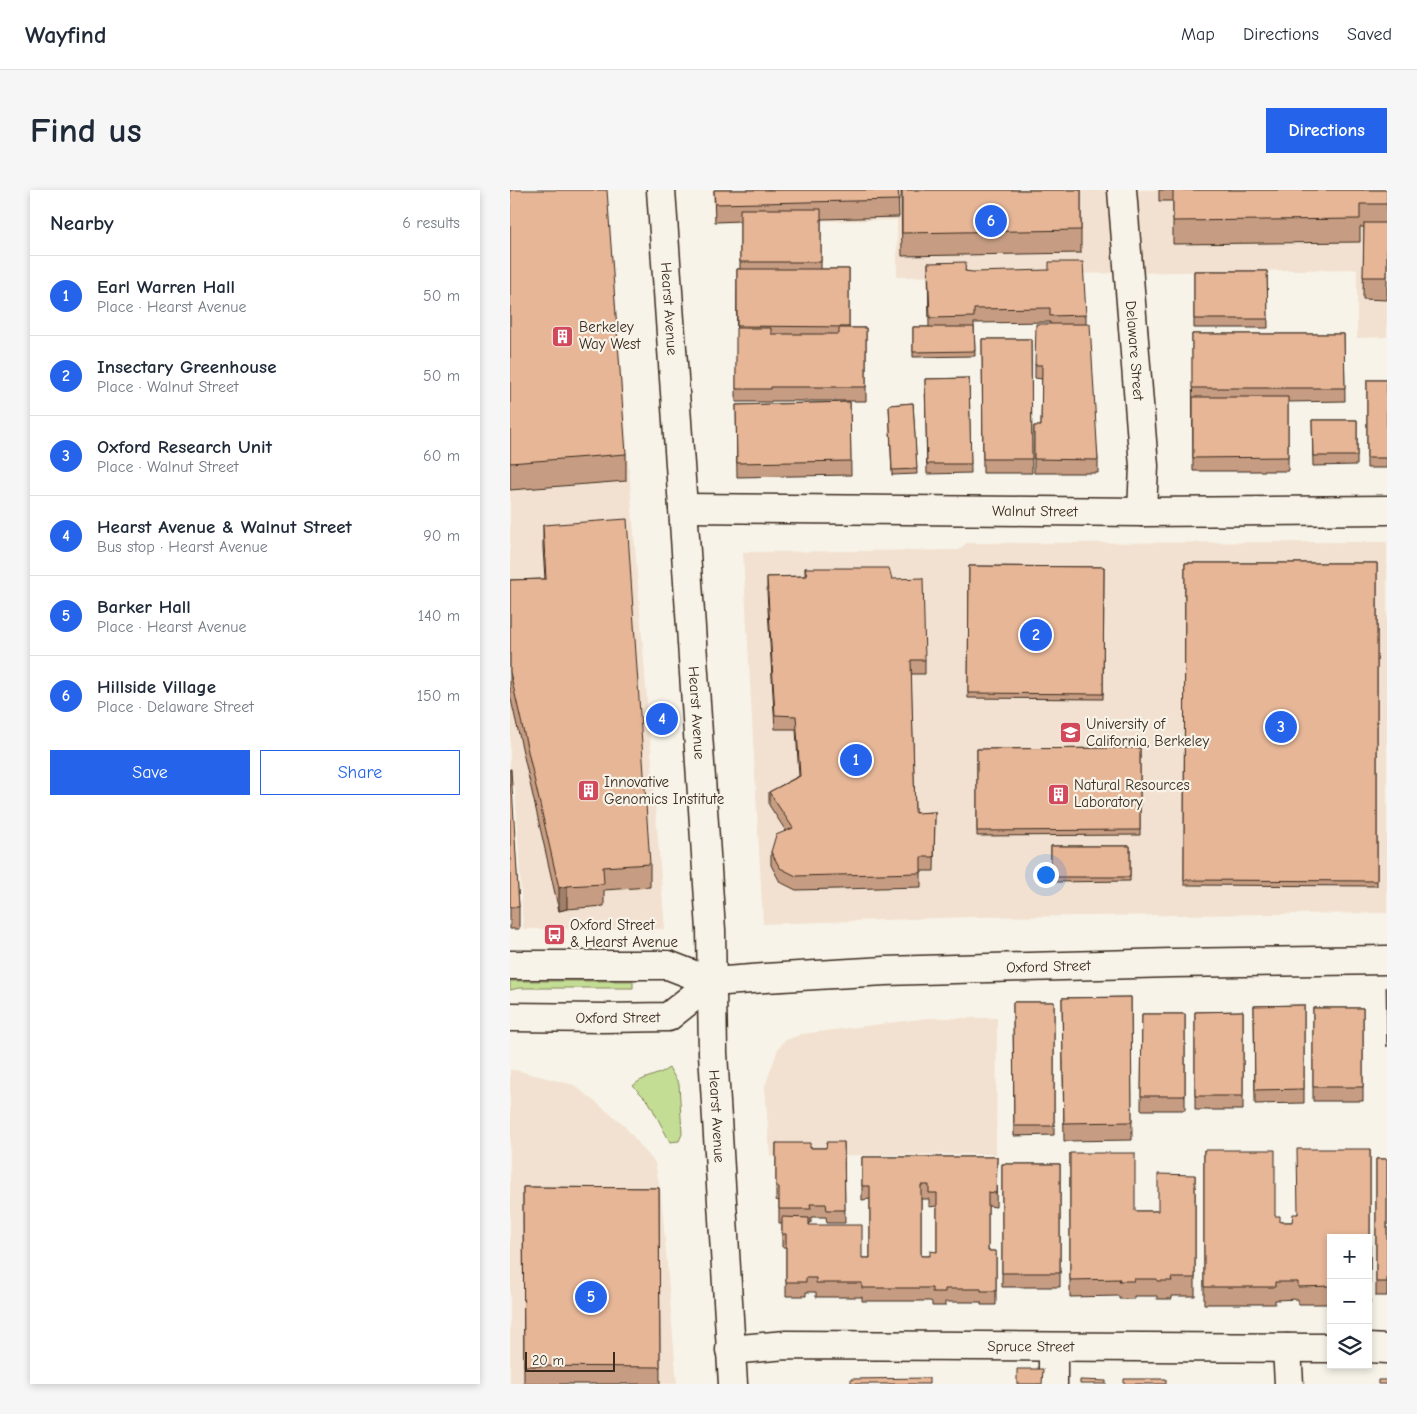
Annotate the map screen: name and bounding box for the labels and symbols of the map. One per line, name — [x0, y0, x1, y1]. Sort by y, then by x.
pin: 6 — [975, 202, 1007, 240]
street label: Hearst Avenue — [657, 262, 681, 356]
street label: Delaware Street — [1122, 300, 1148, 402]
place label: Berkeley Way West — [579, 318, 641, 353]
building icon: Berkeley Way West — [551, 324, 575, 348]
street label: Walnut Street — [992, 502, 1079, 520]
pin: 2 — [1020, 616, 1052, 654]
street label: Hearst Avenue — [685, 666, 709, 760]
pin: 4 — [646, 700, 678, 738]
pin: 3 — [1265, 708, 1297, 746]
place label: University of California, Berkeley — [1086, 715, 1209, 750]
school or university icon: University of California, Berkeley — [1058, 721, 1082, 745]
pin: 1 — [840, 741, 872, 779]
place label: Innovative Genomics Institute — [604, 773, 725, 808]
place label: Natural Resources Laboratory — [1074, 776, 1190, 811]
building icon: Innovative Genomics Institute — [576, 779, 600, 803]
building icon: Natural Resources Laboratory — [1046, 782, 1070, 806]
your location — [1033, 862, 1059, 888]
place label: Oxford Street & Hearst Avenue — [570, 916, 678, 951]
bus stop icon: Oxford Street & Hearst Avenue — [542, 922, 566, 946]
street label: Oxford Street — [1006, 956, 1092, 977]
street label: Oxford Street — [576, 1008, 661, 1027]
street label: Hearst Avenue — [705, 1069, 729, 1164]
pin: 5 — [575, 1278, 607, 1316]
street label: Spruce Street — [987, 1337, 1075, 1356]
scale bar — [525, 1349, 615, 1372]

